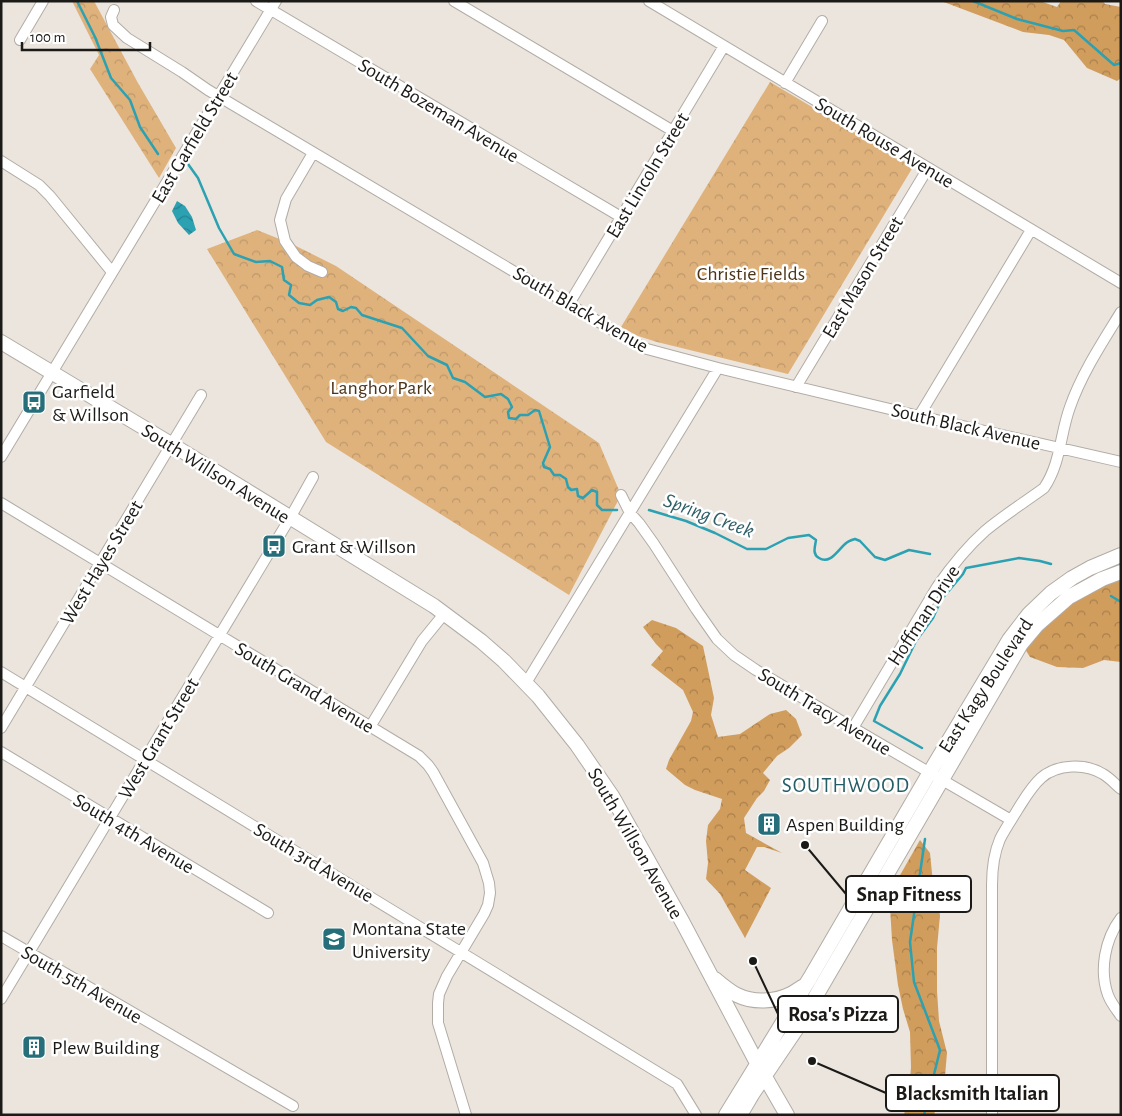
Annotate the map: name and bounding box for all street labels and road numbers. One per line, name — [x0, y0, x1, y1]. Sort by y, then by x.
street label: South Bozeman Avenue — [355, 55, 522, 167]
street label: East Garfield Street — [148, 68, 242, 206]
street label: South Rouse Avenue — [812, 94, 957, 192]
street label: East Lincoln Street — [603, 109, 693, 242]
street label: East Mason Street — [819, 213, 907, 342]
street label: South Black Avenue — [509, 263, 652, 357]
street label: South Black Avenue — [889, 400, 1042, 454]
street label: South Willson Avenue — [138, 420, 293, 528]
street label: West Hayes Street — [57, 496, 147, 628]
street label: Hoffman Drive — [884, 562, 964, 669]
street label: East Kagy Boulevard — [935, 615, 1037, 756]
street label: South Grand Avenue — [231, 639, 377, 737]
street label: South Tracy Avenue — [755, 664, 894, 759]
street label: West Grant Street — [115, 674, 203, 802]
street label: South Willson Avenue — [584, 765, 686, 922]
street label: South 4th Avenue — [70, 790, 197, 878]
street label: South 3rd Avenue — [250, 819, 377, 906]
street label: South 5th Avenue — [18, 942, 145, 1027]

